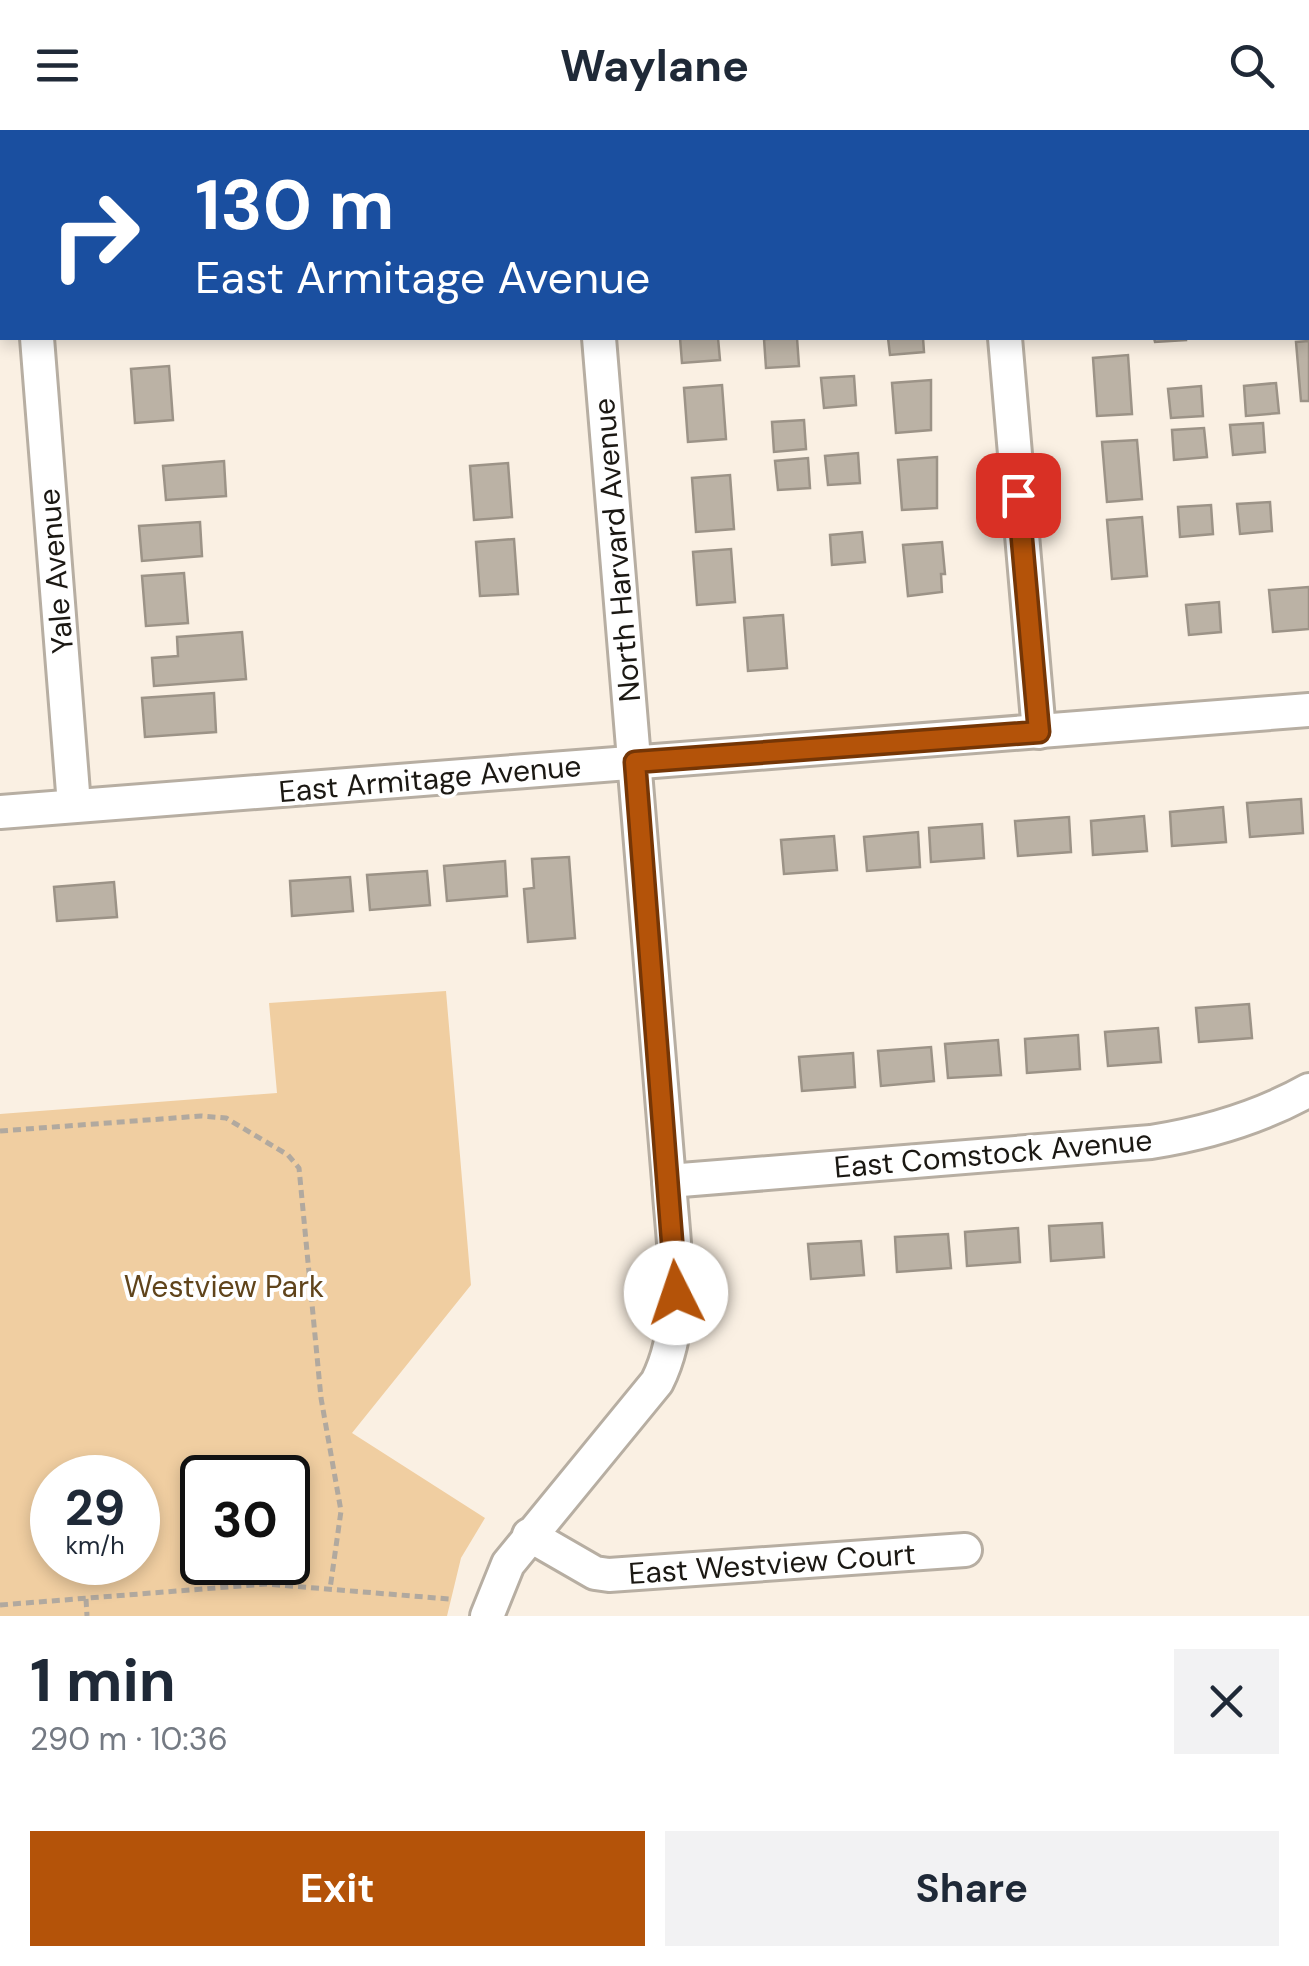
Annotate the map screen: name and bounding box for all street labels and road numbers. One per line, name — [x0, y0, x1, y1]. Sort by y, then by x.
street label: North Harvard Avenue — [584, 396, 649, 704]
street label: Yale Avenue — [29, 487, 82, 655]
street label: East Armitage Avenue — [277, 746, 583, 811]
street label: East Comstock Avenue — [832, 1120, 1154, 1187]
street label: East Westview Court — [627, 1534, 917, 1593]

